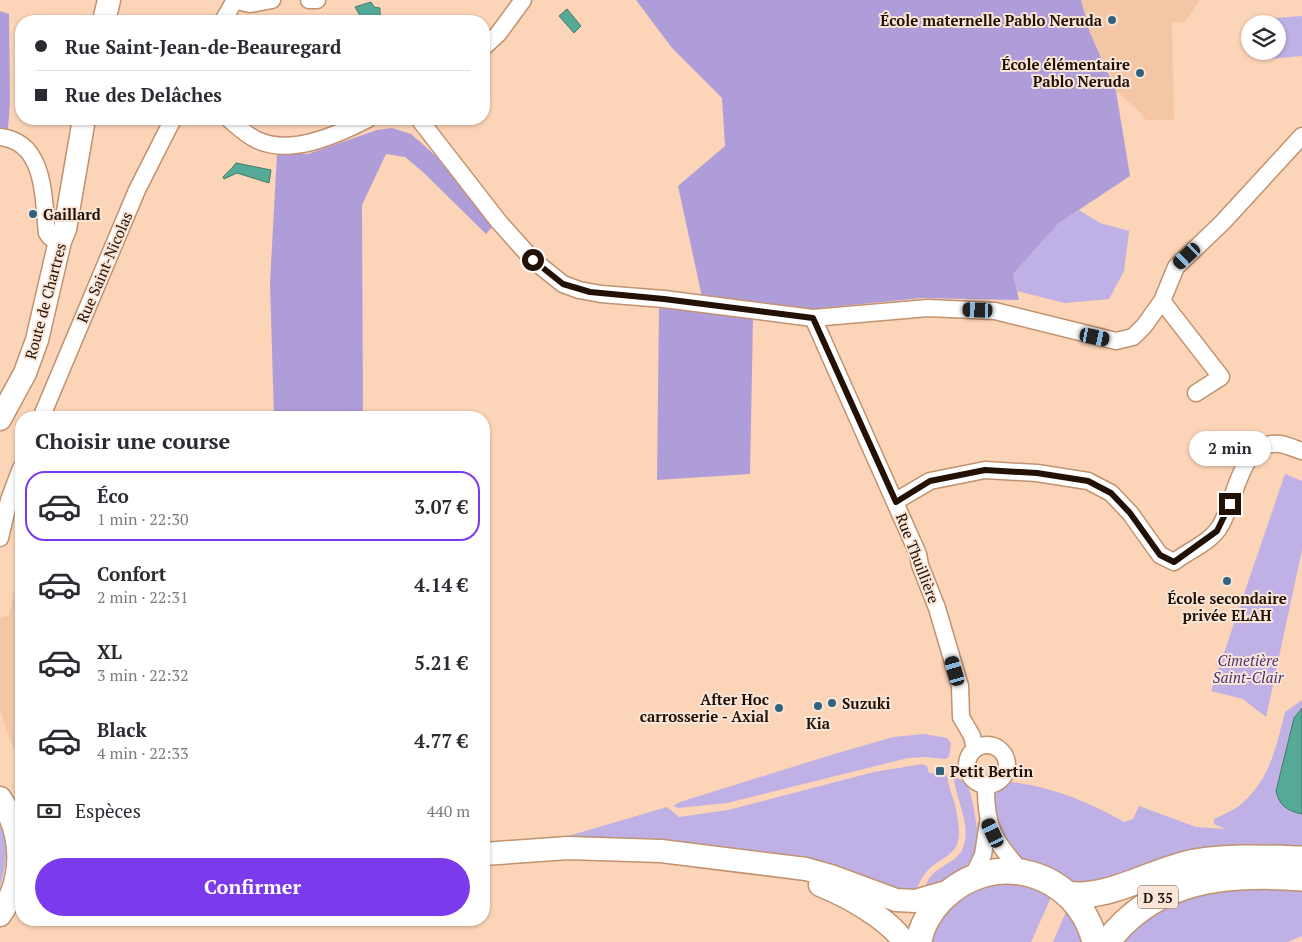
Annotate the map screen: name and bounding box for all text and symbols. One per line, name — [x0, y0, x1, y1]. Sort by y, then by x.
place label: École maternelle Pablo Neruda — [880, 10, 1103, 30]
marker: École maternelle Pablo Neruda — [1106, 14, 1118, 26]
map controls — [1241, 15, 1286, 60]
button: layers — [1241, 15, 1286, 60]
text: Rue Saint-Jean-de-Beauregard — [65, 34, 341, 59]
place label: École élémentaire Pablo Neruda — [1001, 54, 1131, 91]
marker: École élémentaire Pablo Neruda — [1134, 67, 1146, 79]
text: Rue des Delâches — [65, 82, 222, 107]
place label: Gaillard — [43, 204, 101, 224]
marker: Gaillard — [27, 208, 39, 220]
street label: Rue Saint-Nicolas — [72, 208, 136, 326]
car — [1170, 240, 1203, 272]
street label: Route de Chartres — [20, 241, 70, 361]
route start — [522, 249, 544, 271]
car — [962, 302, 993, 318]
car — [1078, 327, 1111, 347]
text: Choisir une course — [35, 426, 230, 455]
callout: 2 min — [1189, 432, 1271, 466]
text: 2 min — [1208, 437, 1252, 459]
text: Éco — [97, 483, 129, 508]
icon: car — [37, 484, 82, 529]
route end — [1219, 493, 1241, 515]
text: 3.07 € — [414, 494, 468, 519]
text: 1 min · 22:30 — [97, 508, 189, 530]
street label: Rue Thuillière — [892, 510, 944, 606]
text: Confort — [97, 561, 166, 586]
icon: car — [37, 562, 82, 607]
text: 4.14 € — [414, 572, 468, 597]
marker: École secondaire privée ELAH — [1221, 575, 1233, 587]
text: 2 min · 22:31 — [97, 586, 189, 608]
place label: École secondaire privée ELAH — [1167, 588, 1287, 625]
text: XL — [97, 639, 122, 664]
icon: car — [37, 640, 82, 685]
text: 5.21 € — [414, 650, 468, 675]
park label: Cimetière Saint-Clair — [1213, 650, 1285, 687]
car — [943, 655, 966, 687]
text: 3 min · 22:32 — [97, 664, 189, 686]
place label: After Hoc carrosserie - Axial — [640, 689, 769, 726]
place label: Suzuki — [842, 693, 891, 713]
marker: Suzuki — [826, 697, 838, 709]
marker: Kia — [812, 700, 824, 712]
marker: After Hoc carrosserie - Axial — [773, 702, 785, 714]
place label: Kia — [806, 713, 831, 733]
text: Black — [97, 717, 147, 742]
icon: car — [37, 718, 82, 763]
text: 4.77 € — [414, 728, 468, 753]
text: 4 min · 22:33 — [97, 742, 189, 764]
place label: Petit Bertin — [950, 761, 1033, 781]
marker: Petit Bertin — [934, 765, 946, 777]
icon: cash — [35, 797, 63, 825]
text: Espèces — [75, 798, 141, 823]
text: 440 m — [427, 800, 470, 822]
car — [979, 816, 1006, 850]
button: Confirmer — [35, 858, 470, 916]
road number: D 35 — [1138, 886, 1178, 909]

